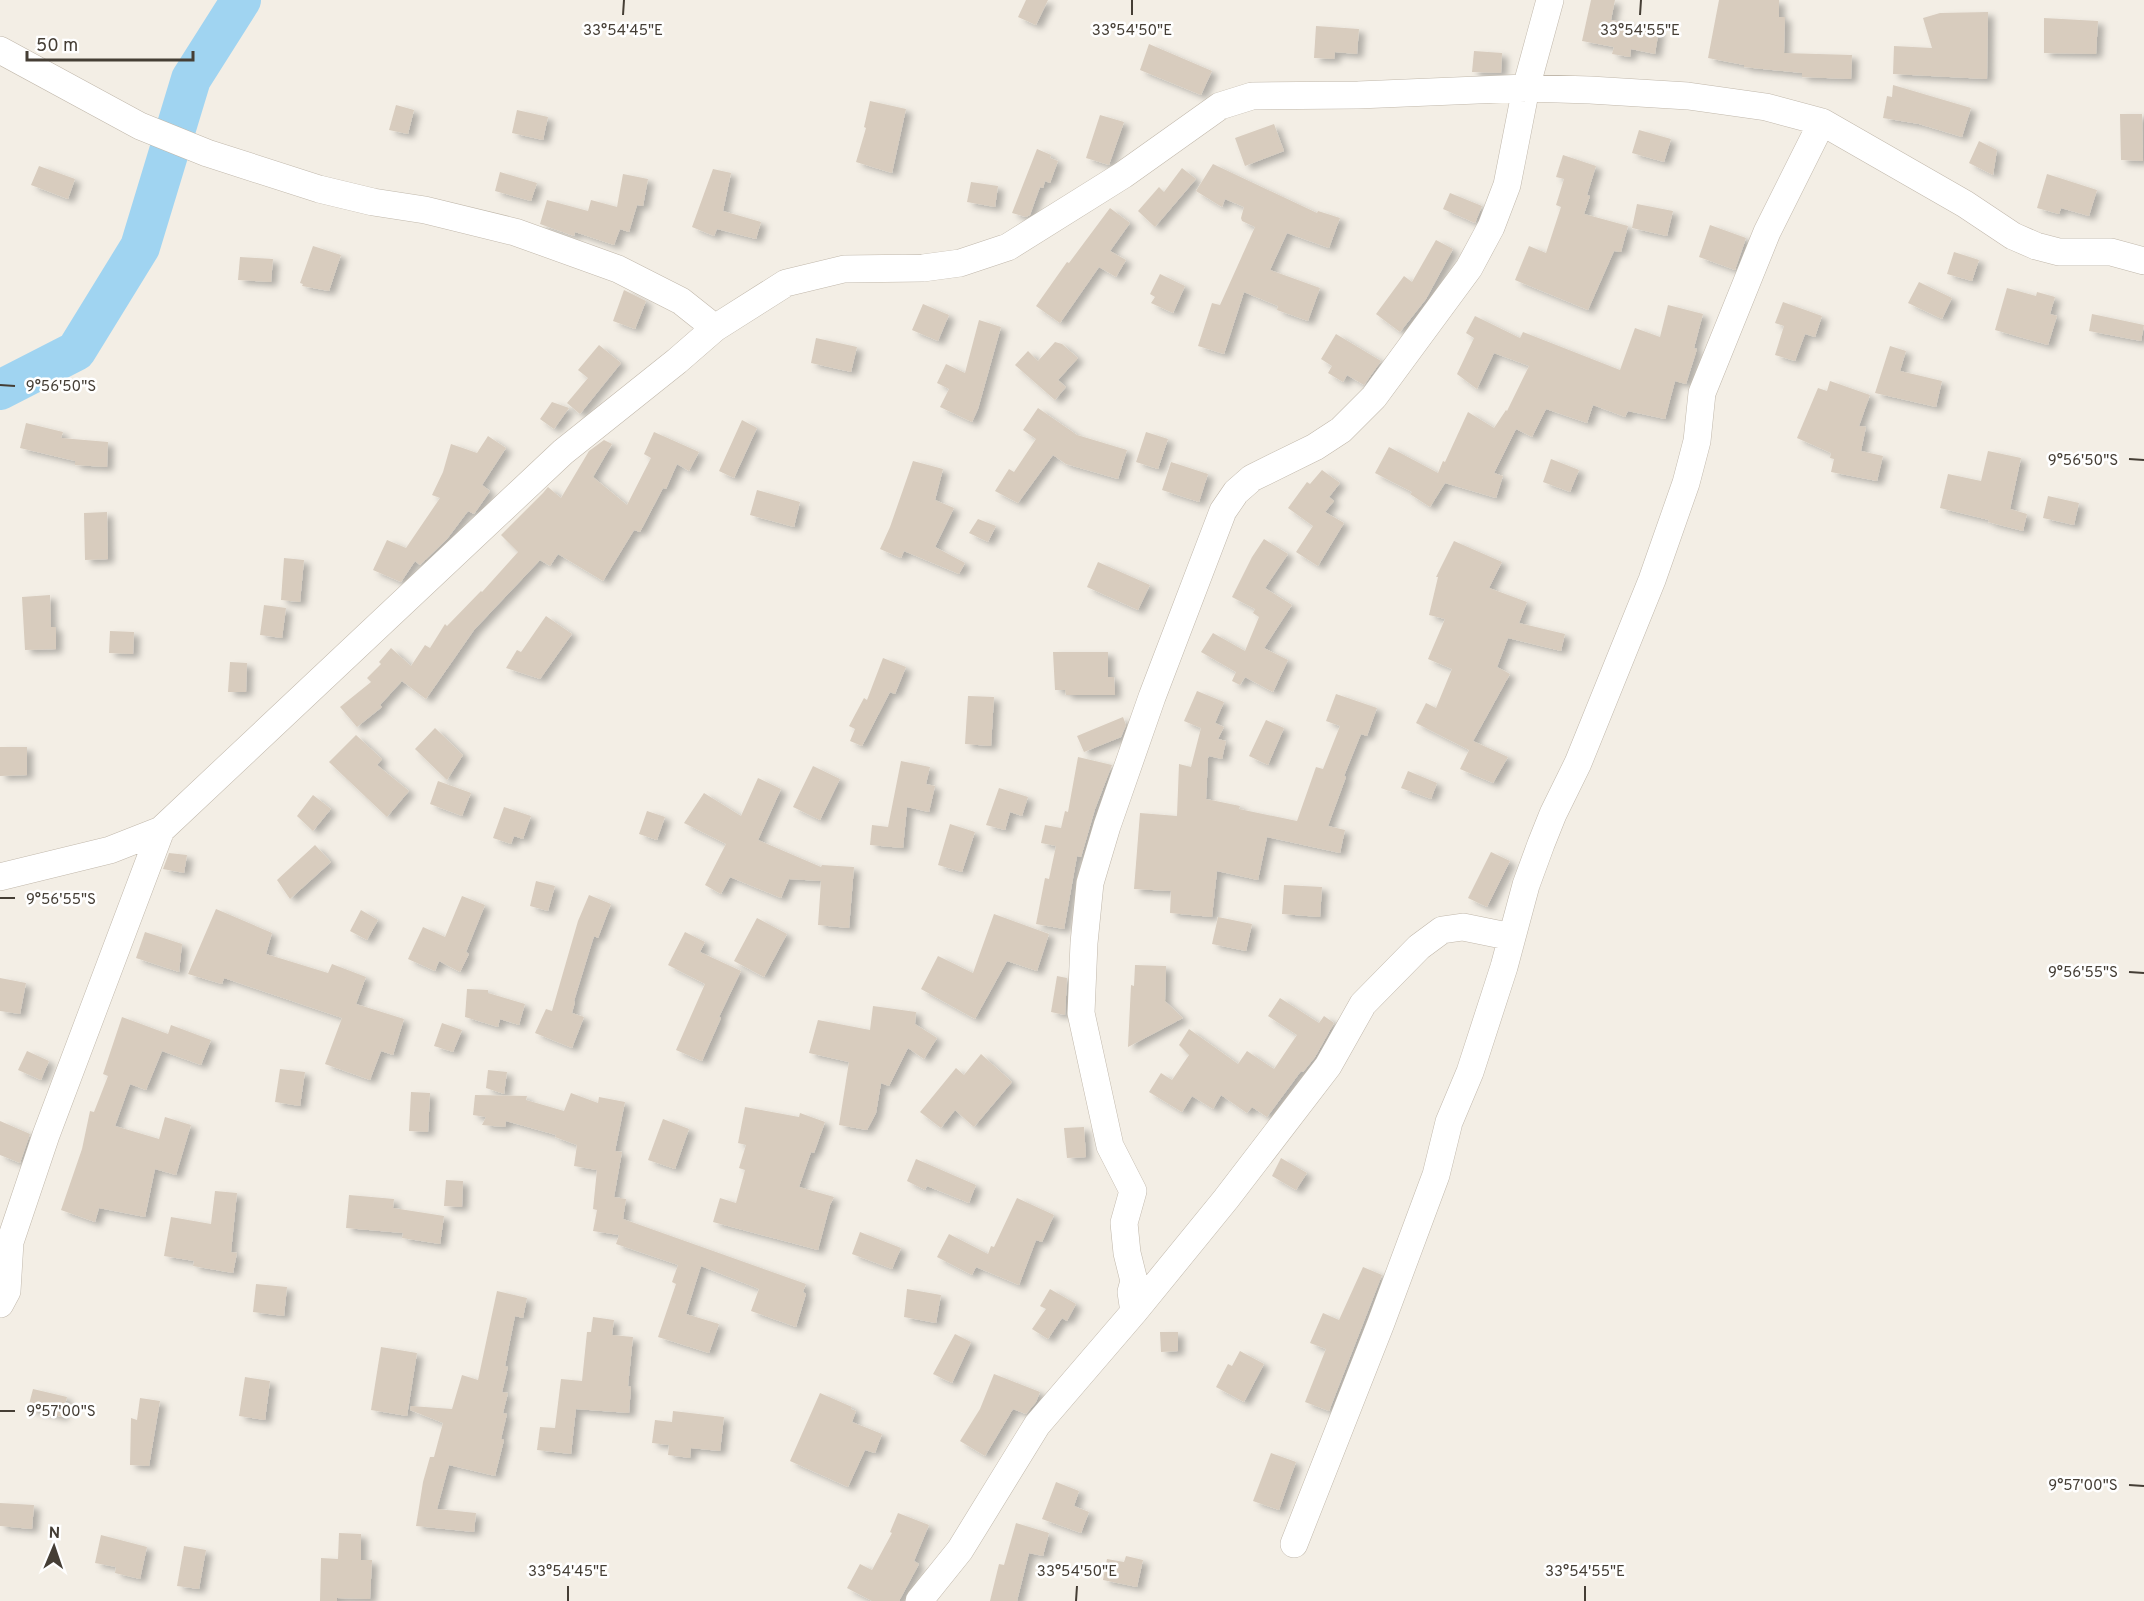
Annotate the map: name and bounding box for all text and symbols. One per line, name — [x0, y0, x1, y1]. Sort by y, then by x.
text: 33°54'45"E — [583, 22, 663, 41]
text: 33°54'50"E — [1092, 22, 1172, 41]
text: 33°54'55"E — [1600, 22, 1680, 41]
scale bar — [27, 24, 194, 62]
text: 50 m — [36, 35, 78, 58]
text: 9°56'50"S — [26, 378, 96, 397]
text: 9°56'50"S — [2048, 452, 2118, 471]
text: 9°56'55"S — [26, 891, 96, 910]
text: 9°56'55"S — [2048, 964, 2118, 983]
text: 9°57'00"S — [26, 1403, 96, 1422]
text: 9°57'00"S — [2048, 1477, 2118, 1496]
north arrow — [24, 1517, 84, 1577]
text: N — [48, 1524, 61, 1544]
text: 33°54'45"E — [528, 1563, 608, 1582]
text: 33°54'50"E — [1037, 1563, 1117, 1582]
text: 33°54'55"E — [1545, 1563, 1625, 1582]

